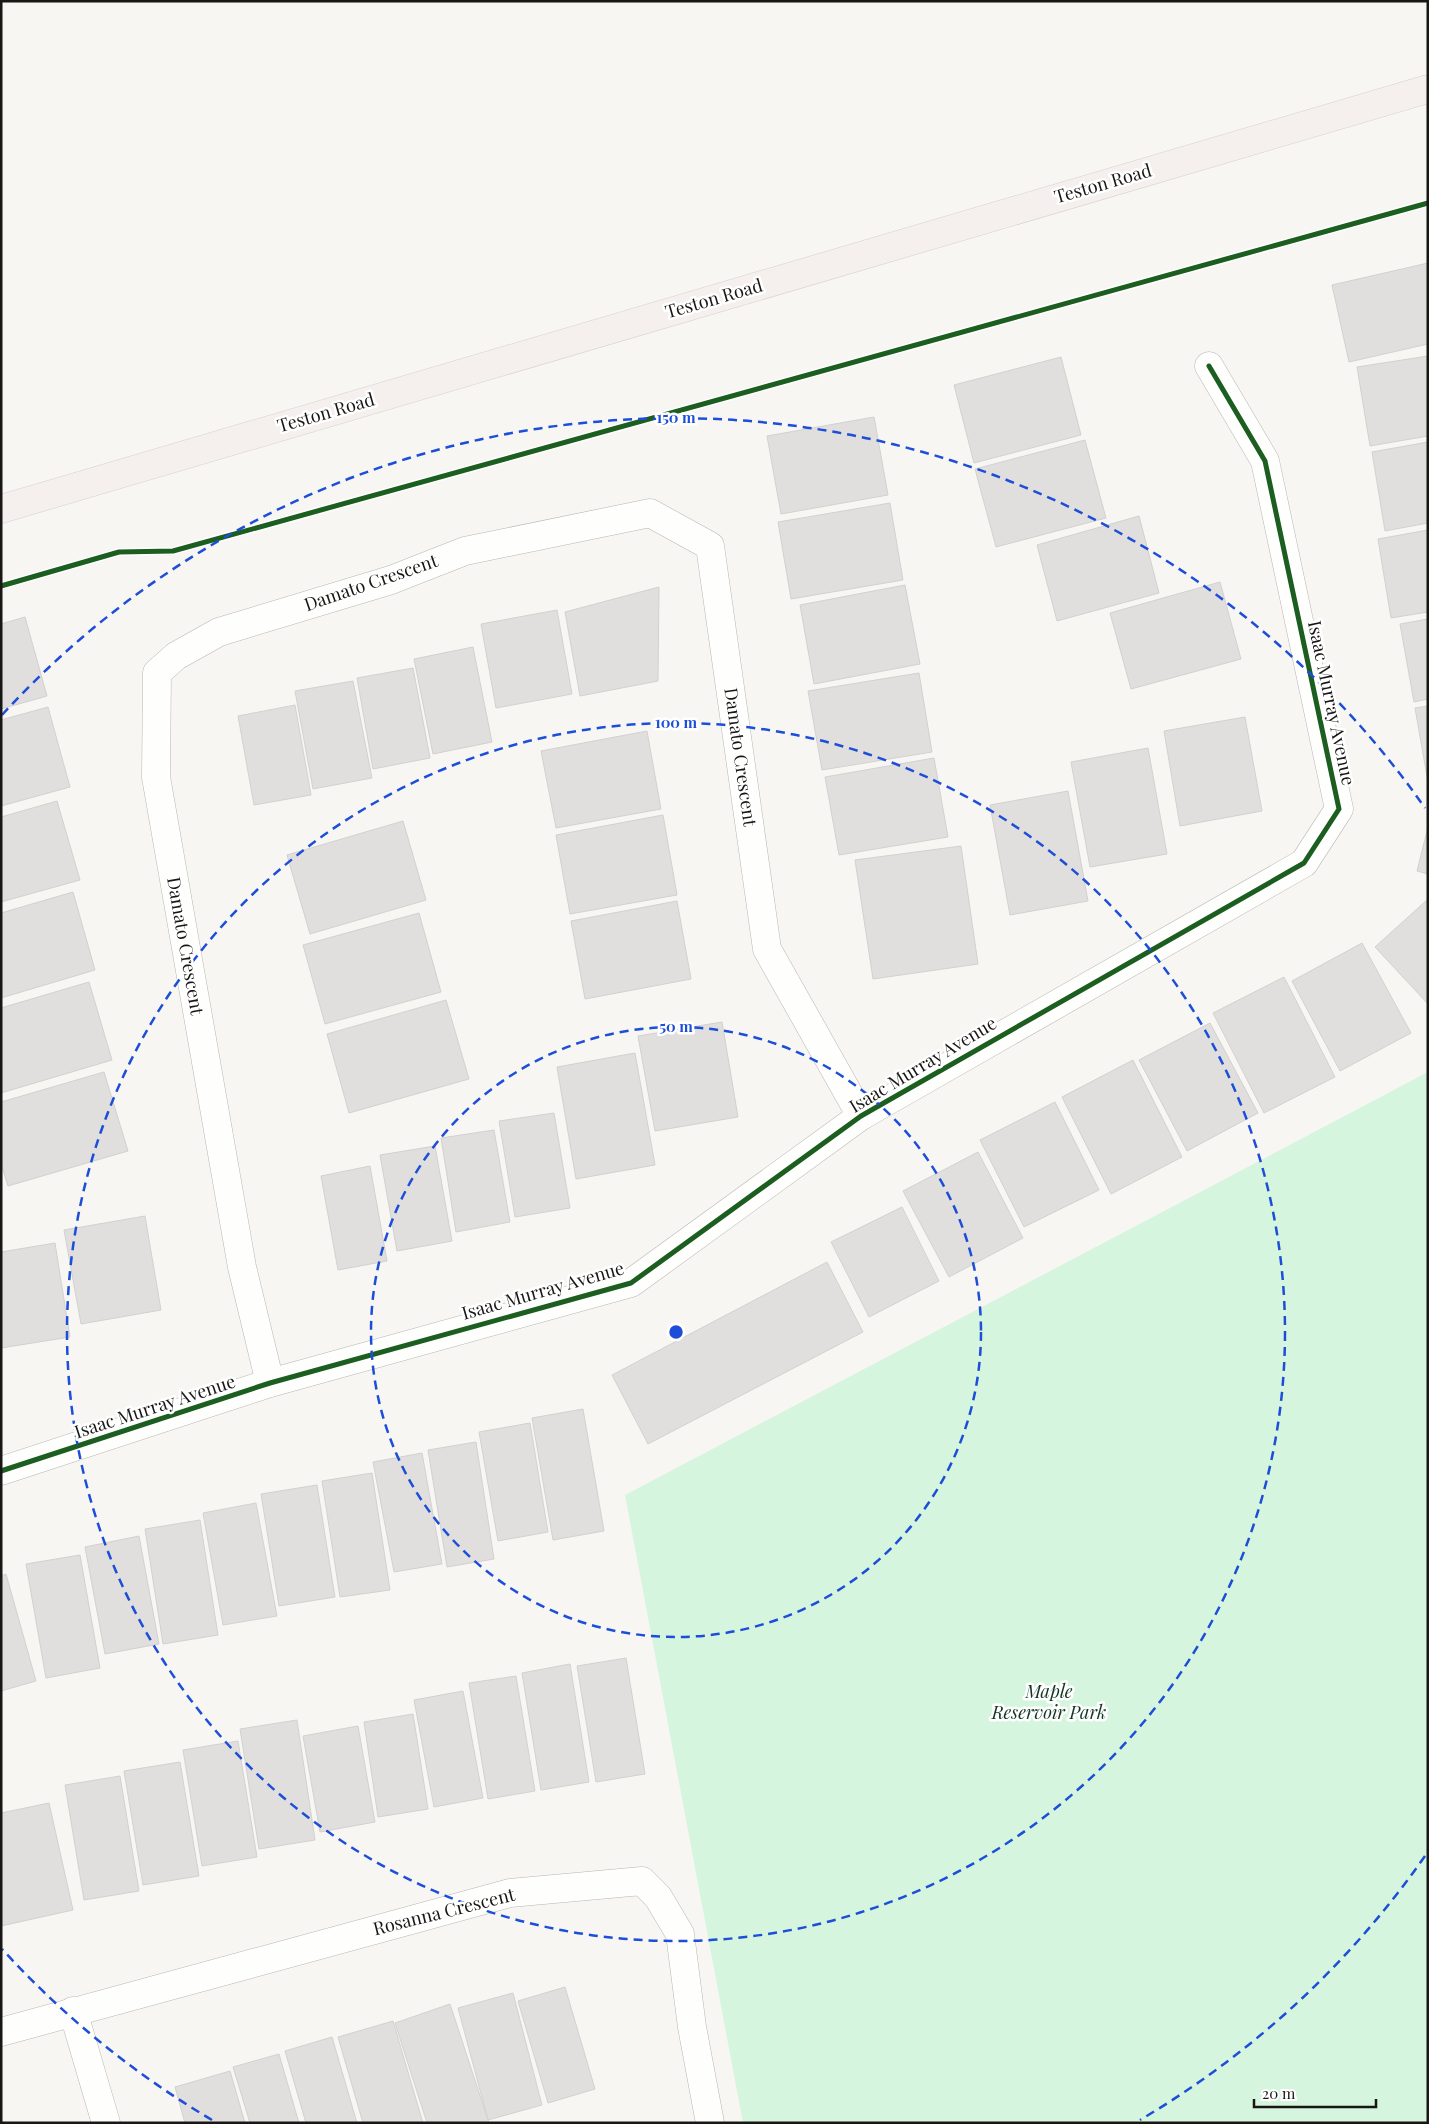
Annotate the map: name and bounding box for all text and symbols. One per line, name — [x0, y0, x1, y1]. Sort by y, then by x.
street label: Teston Road — [1051, 158, 1155, 208]
street label: Teston Road — [662, 273, 766, 323]
street label: Teston Road — [274, 387, 378, 437]
text: 150 m — [656, 407, 696, 427]
street label: Damato Crescent — [301, 548, 441, 616]
street label: Isaac Murray Avenue — [1303, 618, 1361, 787]
street label: Damato Crescent — [719, 686, 763, 828]
text: 100 m — [655, 712, 698, 732]
street label: Damato Crescent — [162, 875, 210, 1017]
street label: Isaac Murray Avenue — [844, 1011, 1001, 1118]
text: 50 m — [659, 1016, 693, 1036]
street label: Isaac Murray Avenue — [459, 1255, 627, 1325]
centre of rings — [667, 1323, 685, 1341]
street label: Isaac Murray Avenue — [71, 1369, 238, 1443]
park label: Maple Reservoir Park — [991, 1679, 1106, 1724]
street label: Rosanna Crescent — [370, 1882, 518, 1940]
scale bar — [1254, 2076, 1376, 2108]
text: 20 m — [1262, 2083, 1296, 2103]

